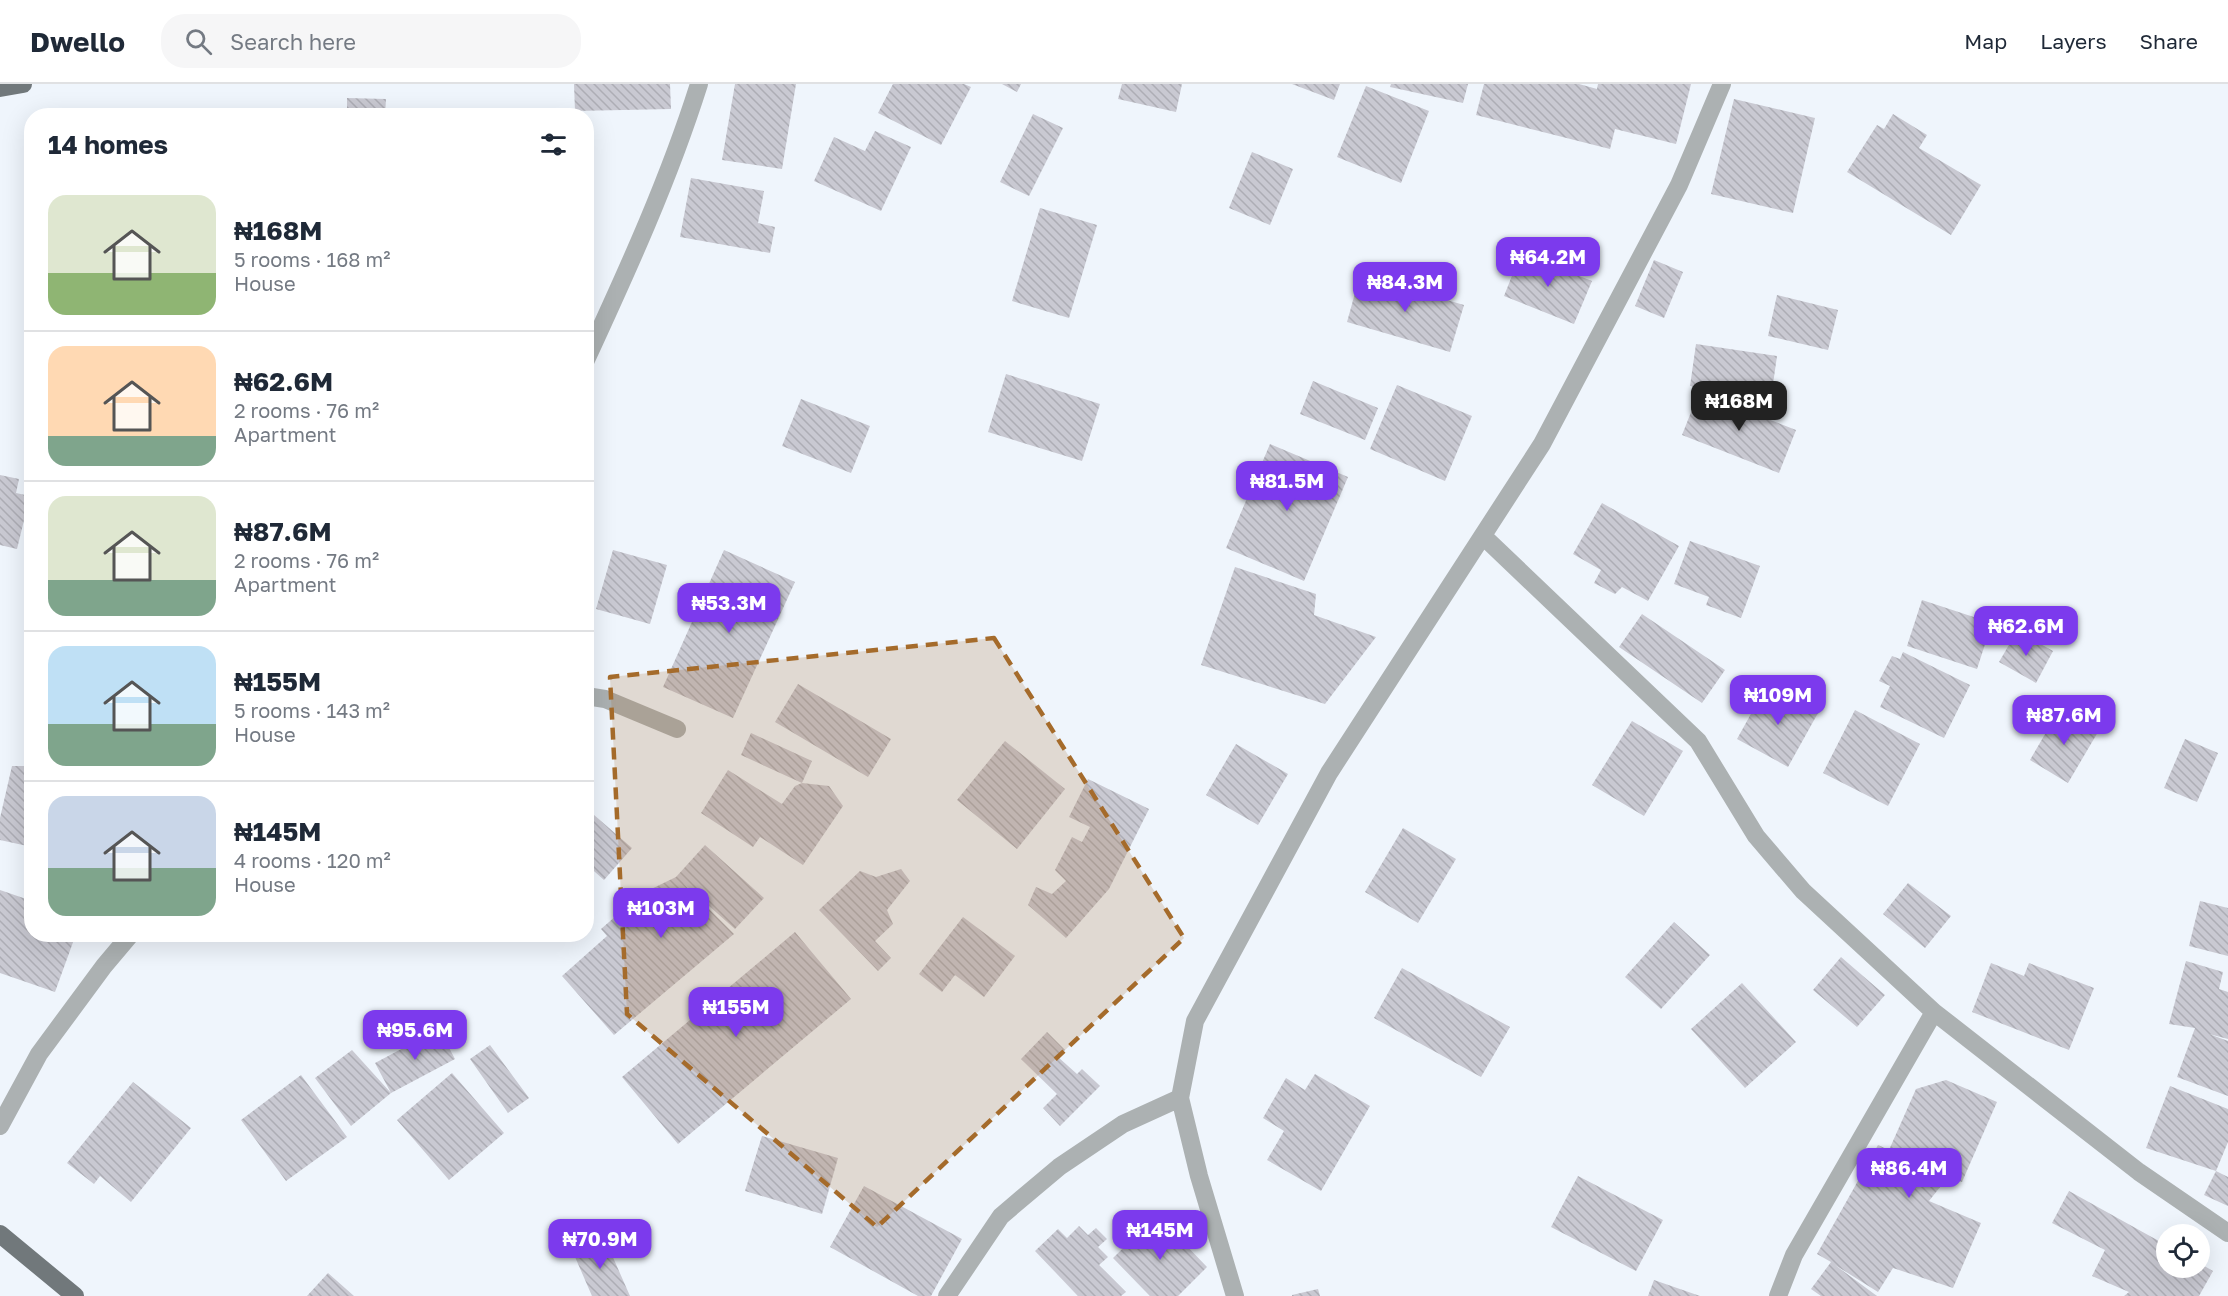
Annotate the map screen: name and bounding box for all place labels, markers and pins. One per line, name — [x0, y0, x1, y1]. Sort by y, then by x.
pin: ₦64.2M — [1499, 237, 1597, 288]
pin: ₦84.3M — [1356, 262, 1454, 313]
pin: ₦168M — [1697, 381, 1781, 432]
pin: ₦81.5M — [1238, 461, 1336, 512]
pin: ₦53.3M — [680, 583, 778, 634]
pin: ₦62.6M — [1977, 606, 2075, 657]
pin: ₦109M — [1736, 675, 1820, 726]
pin: ₦87.6M — [2015, 695, 2113, 746]
pin: ₦103M — [619, 888, 703, 939]
pin: ₦155M — [694, 987, 778, 1038]
pin: ₦95.6M — [366, 1010, 464, 1061]
pin: ₦86.4M — [1860, 1148, 1958, 1199]
pin: ₦145M — [1118, 1210, 1202, 1261]
pin: ₦70.9M — [551, 1219, 649, 1270]

